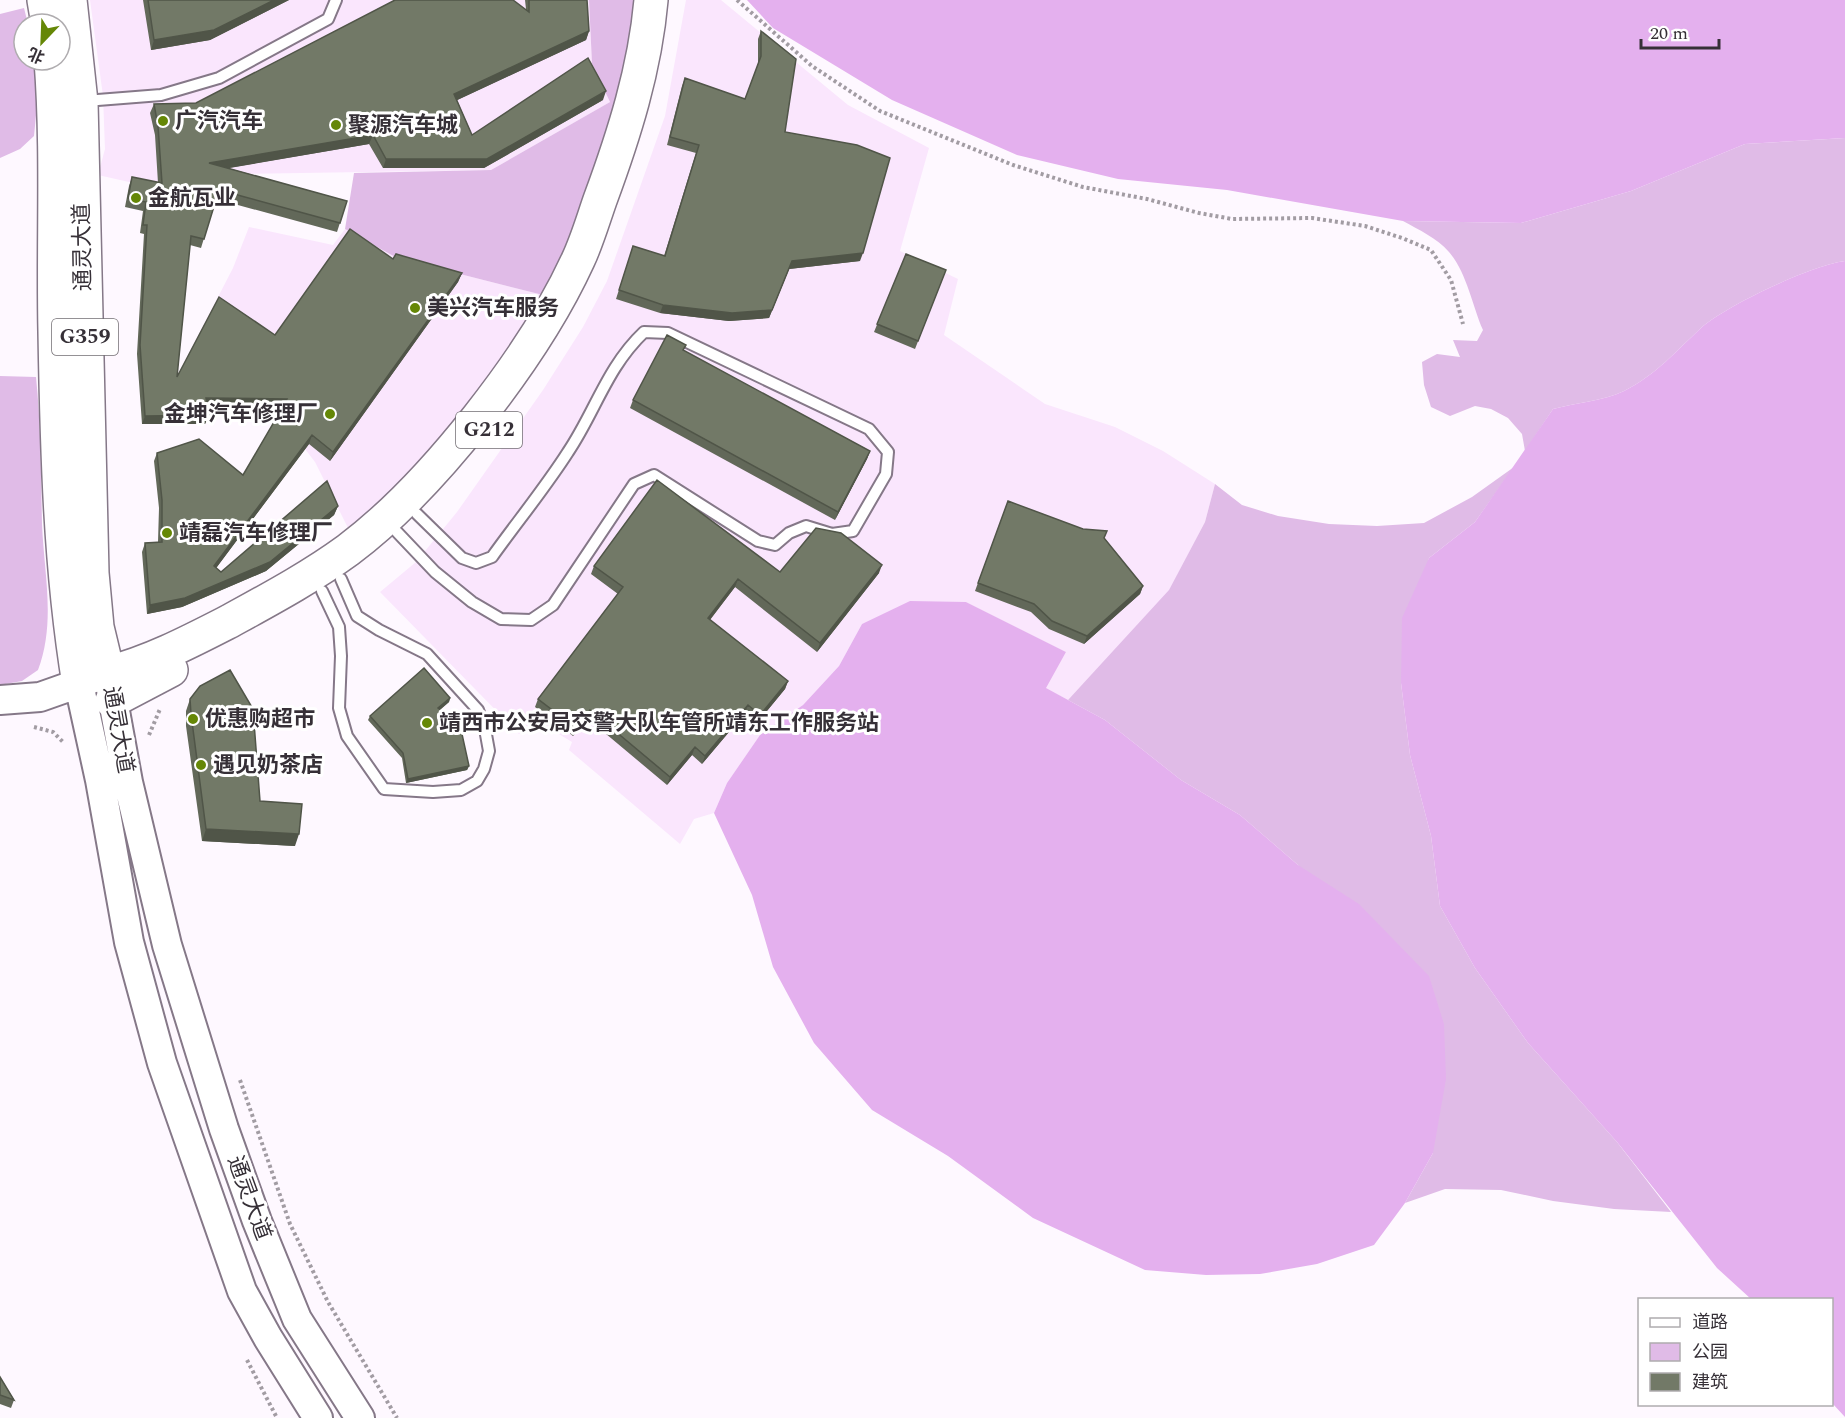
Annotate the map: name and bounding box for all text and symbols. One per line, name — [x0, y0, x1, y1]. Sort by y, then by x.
north arrow — [12, 12, 72, 72]
scale bar — [1641, 12, 1719, 50]
text: 20 m — [1650, 20, 1688, 47]
text: 北 — [24, 41, 49, 69]
place label: 广汽汽车 — [175, 105, 263, 138]
place label: 聚源汽车城 — [348, 109, 458, 142]
marker: 广汽汽车 — [156, 114, 170, 128]
marker: 聚源汽车城 — [329, 118, 343, 132]
place label: 金航瓦业 — [148, 182, 236, 215]
marker: 金航瓦业 — [129, 191, 143, 205]
street label: 通灵大道 — [66, 203, 100, 291]
place label: 美兴汽车服务 — [427, 292, 559, 325]
marker: 美兴汽车服务 — [408, 301, 422, 315]
road number: G359 — [52, 319, 118, 355]
place label: 金坤汽车修理厂 — [164, 398, 318, 431]
marker: 金坤汽车修理厂 — [323, 407, 337, 421]
road number: G212 — [456, 412, 522, 448]
place label: 靖磊汽车修理厂 — [179, 517, 333, 550]
marker: 靖磊汽车修理厂 — [160, 526, 174, 540]
street label: 通灵大道 — [94, 684, 142, 776]
place label: 优惠购超市 — [205, 703, 315, 736]
place label: 靖西市公安局交警大队车管所靖东工作服务站 — [439, 707, 879, 740]
marker: 优惠购超市 — [186, 712, 200, 726]
marker: 靖西市公安局交警大队车管所靖东工作服务站 — [420, 716, 434, 730]
place label: 遇见奶茶店 — [213, 749, 323, 782]
marker: 遇见奶茶店 — [194, 758, 208, 772]
street label: 通灵大道 — [218, 1151, 280, 1245]
legend — [1638, 1298, 1833, 1406]
text: 道路 — [1692, 1309, 1728, 1336]
text: 公园 — [1692, 1339, 1728, 1366]
text: 建筑 — [1692, 1369, 1728, 1396]

